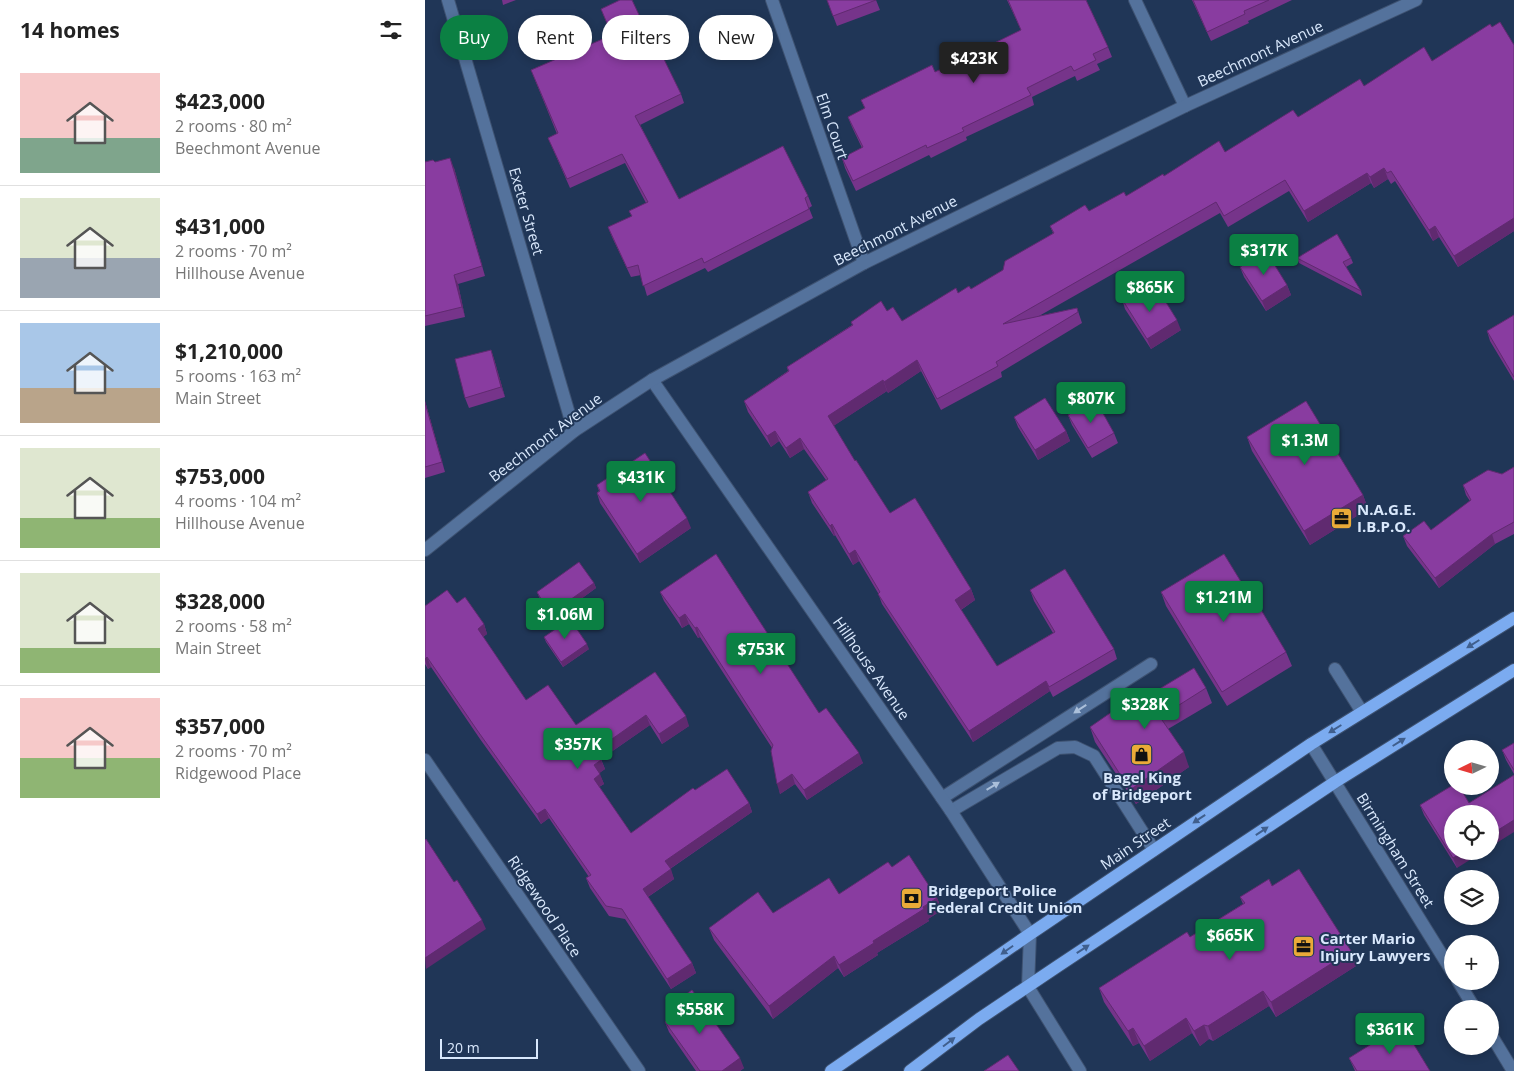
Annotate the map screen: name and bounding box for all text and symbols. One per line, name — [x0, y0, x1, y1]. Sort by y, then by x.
chip: Buy — [440, 15, 508, 60]
chip: Rent — [518, 15, 592, 60]
chip: Filters — [602, 15, 689, 60]
chip: New — [699, 15, 773, 60]
street label: Beechmont Avenue — [1194, 15, 1326, 91]
text: 14 homes — [20, 16, 120, 44]
icon: filters — [377, 16, 405, 44]
pin: $423K — [939, 42, 1009, 84]
text: $423K — [950, 47, 998, 69]
text: $423,000 — [175, 87, 265, 115]
street label: Elm Court — [812, 90, 854, 162]
icon: home — [60, 93, 120, 153]
text: 2 rooms · 80 m² — [175, 115, 292, 137]
text: Beechmont Avenue — [175, 137, 321, 159]
street label: Exeter Street — [505, 165, 549, 257]
street label: Beechmont Avenue — [830, 190, 960, 270]
text: $431,000 — [175, 212, 265, 240]
icon: home — [60, 218, 120, 278]
pin: $317K — [1229, 234, 1299, 276]
text: $317K — [1240, 239, 1288, 261]
text: 2 rooms · 70 m² — [175, 240, 292, 262]
text: Hillhouse Avenue — [175, 262, 305, 284]
pin: $865K — [1115, 270, 1185, 313]
text: $865K — [1126, 276, 1174, 298]
text: $1,210,000 — [175, 337, 283, 365]
icon: home — [60, 343, 120, 403]
text: 5 rooms · 163 m² — [175, 365, 301, 387]
pin: $807K — [1056, 382, 1126, 424]
text: Main Street — [175, 387, 261, 409]
text: $807K — [1067, 387, 1115, 409]
street label: Beechmont Avenue — [484, 388, 606, 486]
pin: $1.3M — [1270, 424, 1340, 466]
text: $1.3M — [1281, 429, 1329, 451]
pin: $431K — [606, 460, 676, 503]
text: $753,000 — [175, 462, 265, 490]
text: $431K — [617, 466, 665, 488]
icon: home — [60, 468, 120, 528]
text: 4 rooms · 104 m² — [175, 490, 301, 512]
place label: N.A.G.E. I.B.P.O. — [1357, 499, 1416, 536]
office icon: N.A.G.E. I.B.P.O. — [1329, 506, 1353, 530]
text: Hillhouse Avenue — [175, 512, 305, 534]
pin: $1.21M — [1183, 580, 1265, 623]
text: $1.21M — [1196, 586, 1252, 608]
text: $328,000 — [175, 587, 265, 615]
icon: home — [60, 593, 120, 653]
pin: $1.06M — [524, 598, 606, 640]
text: $1.06M — [537, 603, 593, 625]
street label: Hillhouse Avenue — [829, 612, 915, 724]
text: 2 rooms · 58 m² — [175, 615, 292, 637]
pin: $753K — [726, 632, 796, 675]
text: Main Street — [175, 637, 261, 659]
text: $753K — [737, 638, 785, 660]
one-way arrow — [1466, 639, 1479, 648]
pin: $328K — [1110, 688, 1180, 730]
text: $328K — [1121, 693, 1169, 715]
one-way arrow — [1074, 704, 1087, 714]
text: $357,000 — [175, 712, 265, 740]
icon: home — [60, 718, 120, 778]
one-way arrow — [1328, 725, 1341, 734]
pin: $357K — [543, 728, 613, 770]
text: $357K — [554, 733, 602, 755]
one-way arrow — [1392, 738, 1405, 747]
text: 2 rooms · 70 m² — [175, 740, 292, 762]
north arrow — [1444, 740, 1499, 795]
map controls — [1444, 740, 1499, 1055]
shop icon: Bagel King of Bridgeport — [1130, 742, 1154, 766]
text: Ridgewood Place — [175, 762, 301, 784]
place label: Bagel King of Bridgeport — [1092, 767, 1192, 804]
one-way arrow — [987, 782, 1000, 791]
street label: Birmingham Street — [1353, 789, 1439, 911]
button: locate — [1444, 805, 1499, 860]
street label: Main Street — [1096, 812, 1174, 874]
one-way arrow — [1192, 815, 1206, 824]
one-way arrow — [1256, 826, 1269, 835]
street label: Ridgewood Place — [504, 851, 586, 961]
button: layers — [1444, 870, 1499, 925]
place label: Bridgeport Police Federal Credit Union — [928, 880, 1082, 917]
bank icon: Bridgeport Police Federal Credit Union — [900, 887, 924, 911]
pin: $665K — [1195, 918, 1265, 961]
text: $665K — [1206, 924, 1254, 946]
place label: Carter Mario Injury Lawyers — [1320, 928, 1431, 965]
office icon: Carter Mario Injury Lawyers — [1292, 935, 1316, 959]
button: + — [1444, 935, 1499, 990]
one-way arrow — [1000, 945, 1013, 955]
one-way arrow — [1076, 945, 1090, 954]
pin: $558K — [665, 992, 735, 1035]
text: $558K — [676, 998, 724, 1020]
button: − — [1444, 1000, 1499, 1055]
pin: $361K — [1355, 1012, 1425, 1055]
text: $361K — [1366, 1018, 1414, 1040]
scale bar — [440, 1036, 537, 1059]
one-way arrow — [942, 1037, 956, 1047]
text: 20 m — [447, 1038, 480, 1057]

